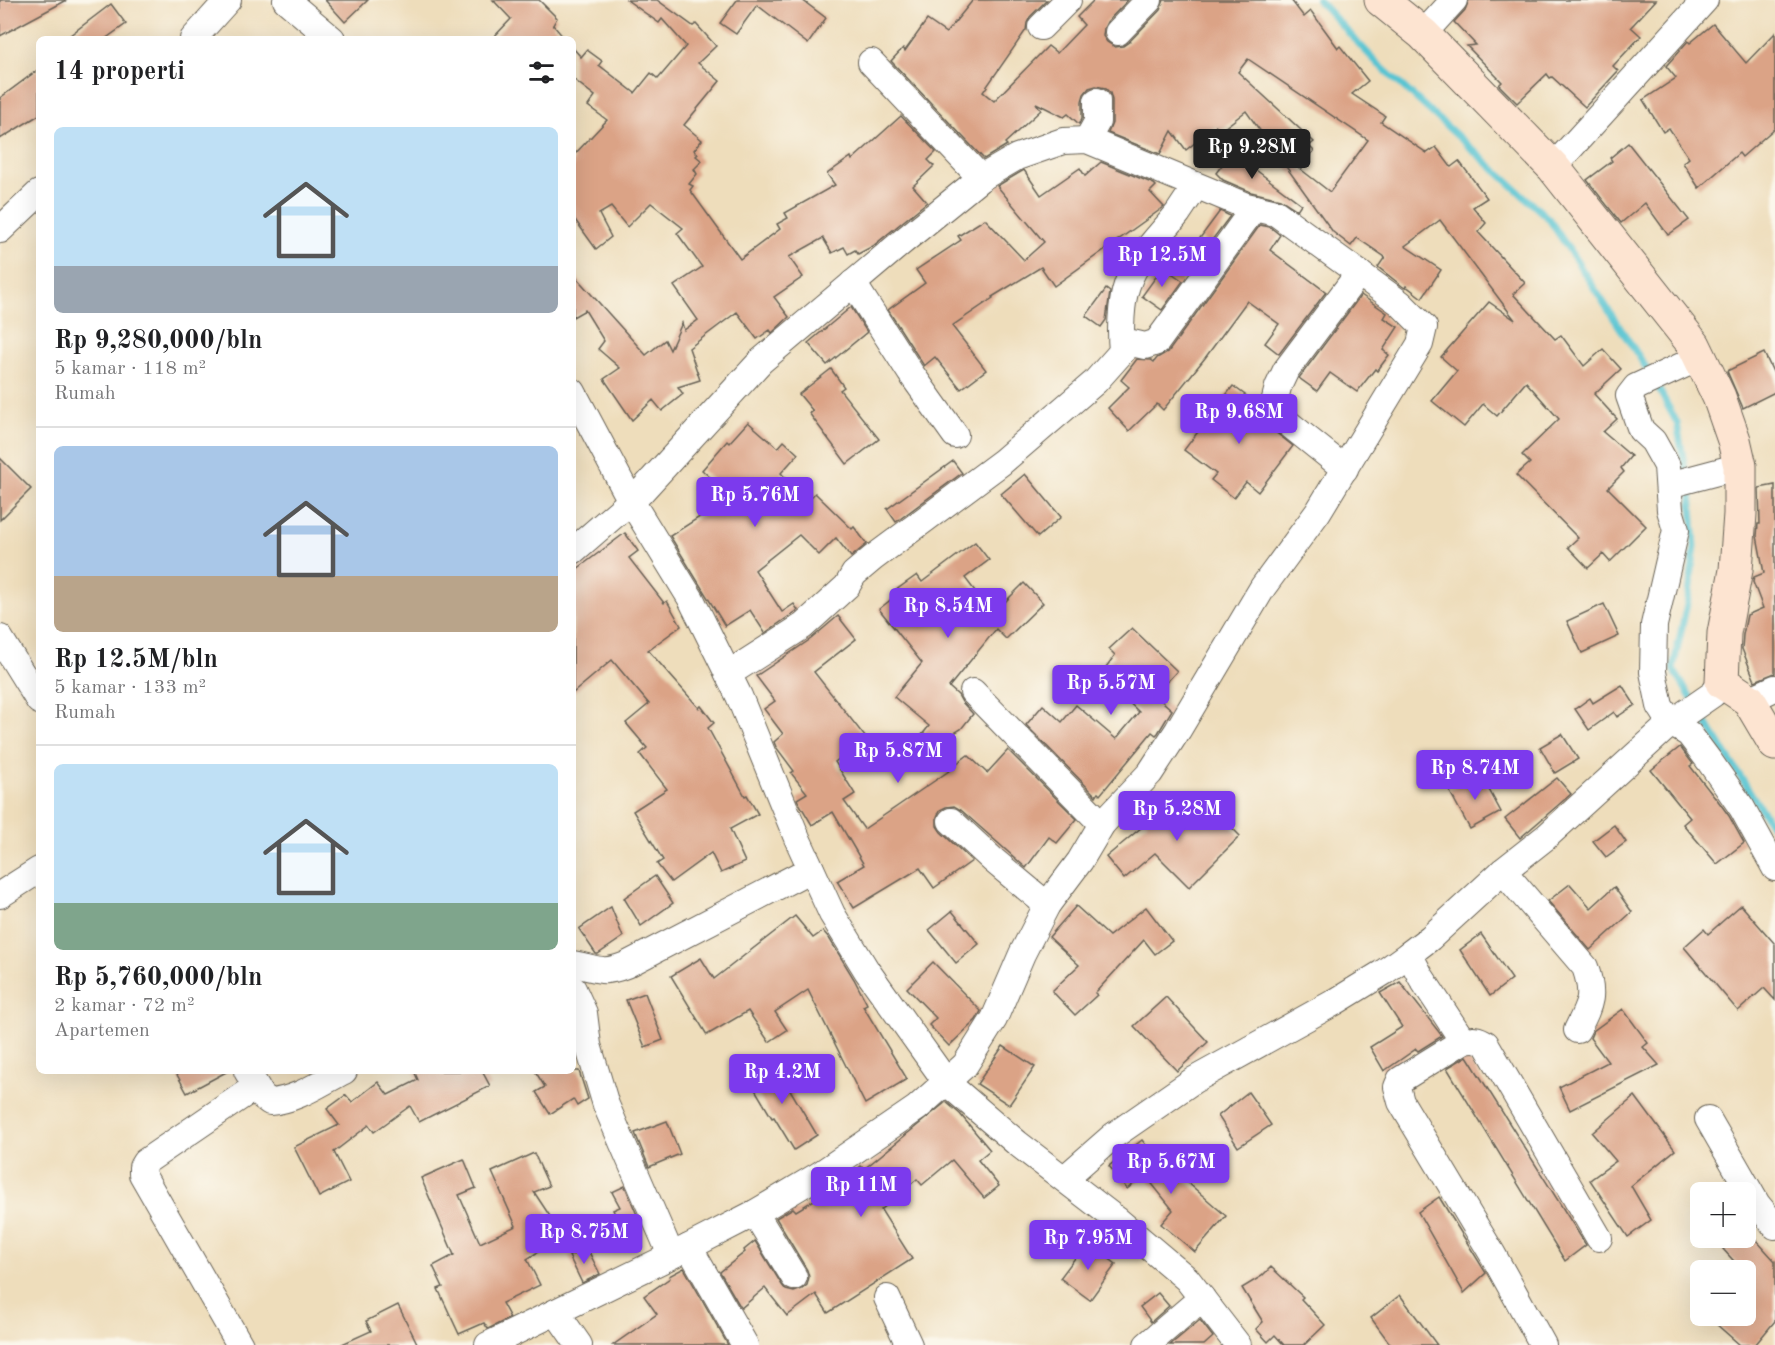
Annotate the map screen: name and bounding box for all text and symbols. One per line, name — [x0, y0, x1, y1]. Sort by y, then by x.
icon: filters — [525, 56, 558, 89]
text: 14 properti — [54, 59, 185, 85]
pin: Rp 9.28M — [1190, 129, 1314, 180]
text: Rp 9.28M — [1207, 138, 1297, 158]
icon: home — [252, 166, 360, 274]
pin: Rp 12.5M — [1100, 237, 1224, 288]
text: Rp 12.5M — [1117, 246, 1207, 266]
text: Rp 9,280,000/bln — [54, 328, 262, 354]
text: 5 kamar · 118 m² — [54, 359, 206, 379]
text: Rumah — [54, 384, 116, 404]
pin: Rp 9.68M — [1177, 394, 1301, 445]
text: Rp 9.68M — [1194, 403, 1284, 423]
pin: Rp 5.76M — [693, 477, 817, 528]
icon: home — [252, 485, 360, 593]
text: Rp 5.76M — [710, 486, 800, 506]
pin: Rp 8.54M — [886, 588, 1010, 639]
text: Rp 8.54M — [903, 597, 993, 617]
text: Rp 12.5M/bln — [54, 647, 218, 673]
pin: Rp 5.57M — [1049, 665, 1173, 716]
text: Rp 5.57M — [1066, 674, 1156, 694]
text: 5 kamar · 133 m² — [54, 678, 206, 698]
text: Rumah — [54, 703, 116, 723]
pin: Rp 5.87M — [836, 733, 960, 784]
text: Rp 5.87M — [853, 742, 943, 762]
pin: Rp 8.74M — [1413, 750, 1537, 801]
text: Rp 8.74M — [1430, 759, 1520, 779]
pin: Rp 5.28M — [1115, 791, 1239, 842]
text: Rp 5.28M — [1132, 800, 1222, 820]
icon: home — [252, 803, 360, 911]
text: Rp 5,760,000/bln — [54, 965, 262, 991]
text: 2 kamar · 72 m² — [54, 996, 195, 1016]
text: Apartemen — [54, 1021, 150, 1041]
pin: Rp 4.2M — [727, 1054, 837, 1105]
text: Rp 4.2M — [743, 1063, 821, 1083]
pin: Rp 5.67M — [1109, 1144, 1233, 1195]
text: Rp 5.67M — [1126, 1153, 1216, 1173]
pin: Rp 11M — [812, 1167, 910, 1218]
text: Rp 11M — [825, 1176, 897, 1196]
map controls — [1690, 1182, 1756, 1326]
button: + — [1690, 1182, 1756, 1248]
pin: Rp 8.75M — [522, 1214, 646, 1265]
pin: Rp 7.95M — [1026, 1220, 1150, 1271]
text: Rp 8.75M — [539, 1223, 629, 1243]
text: Rp 7.95M — [1043, 1229, 1133, 1249]
button: − — [1690, 1260, 1756, 1326]

